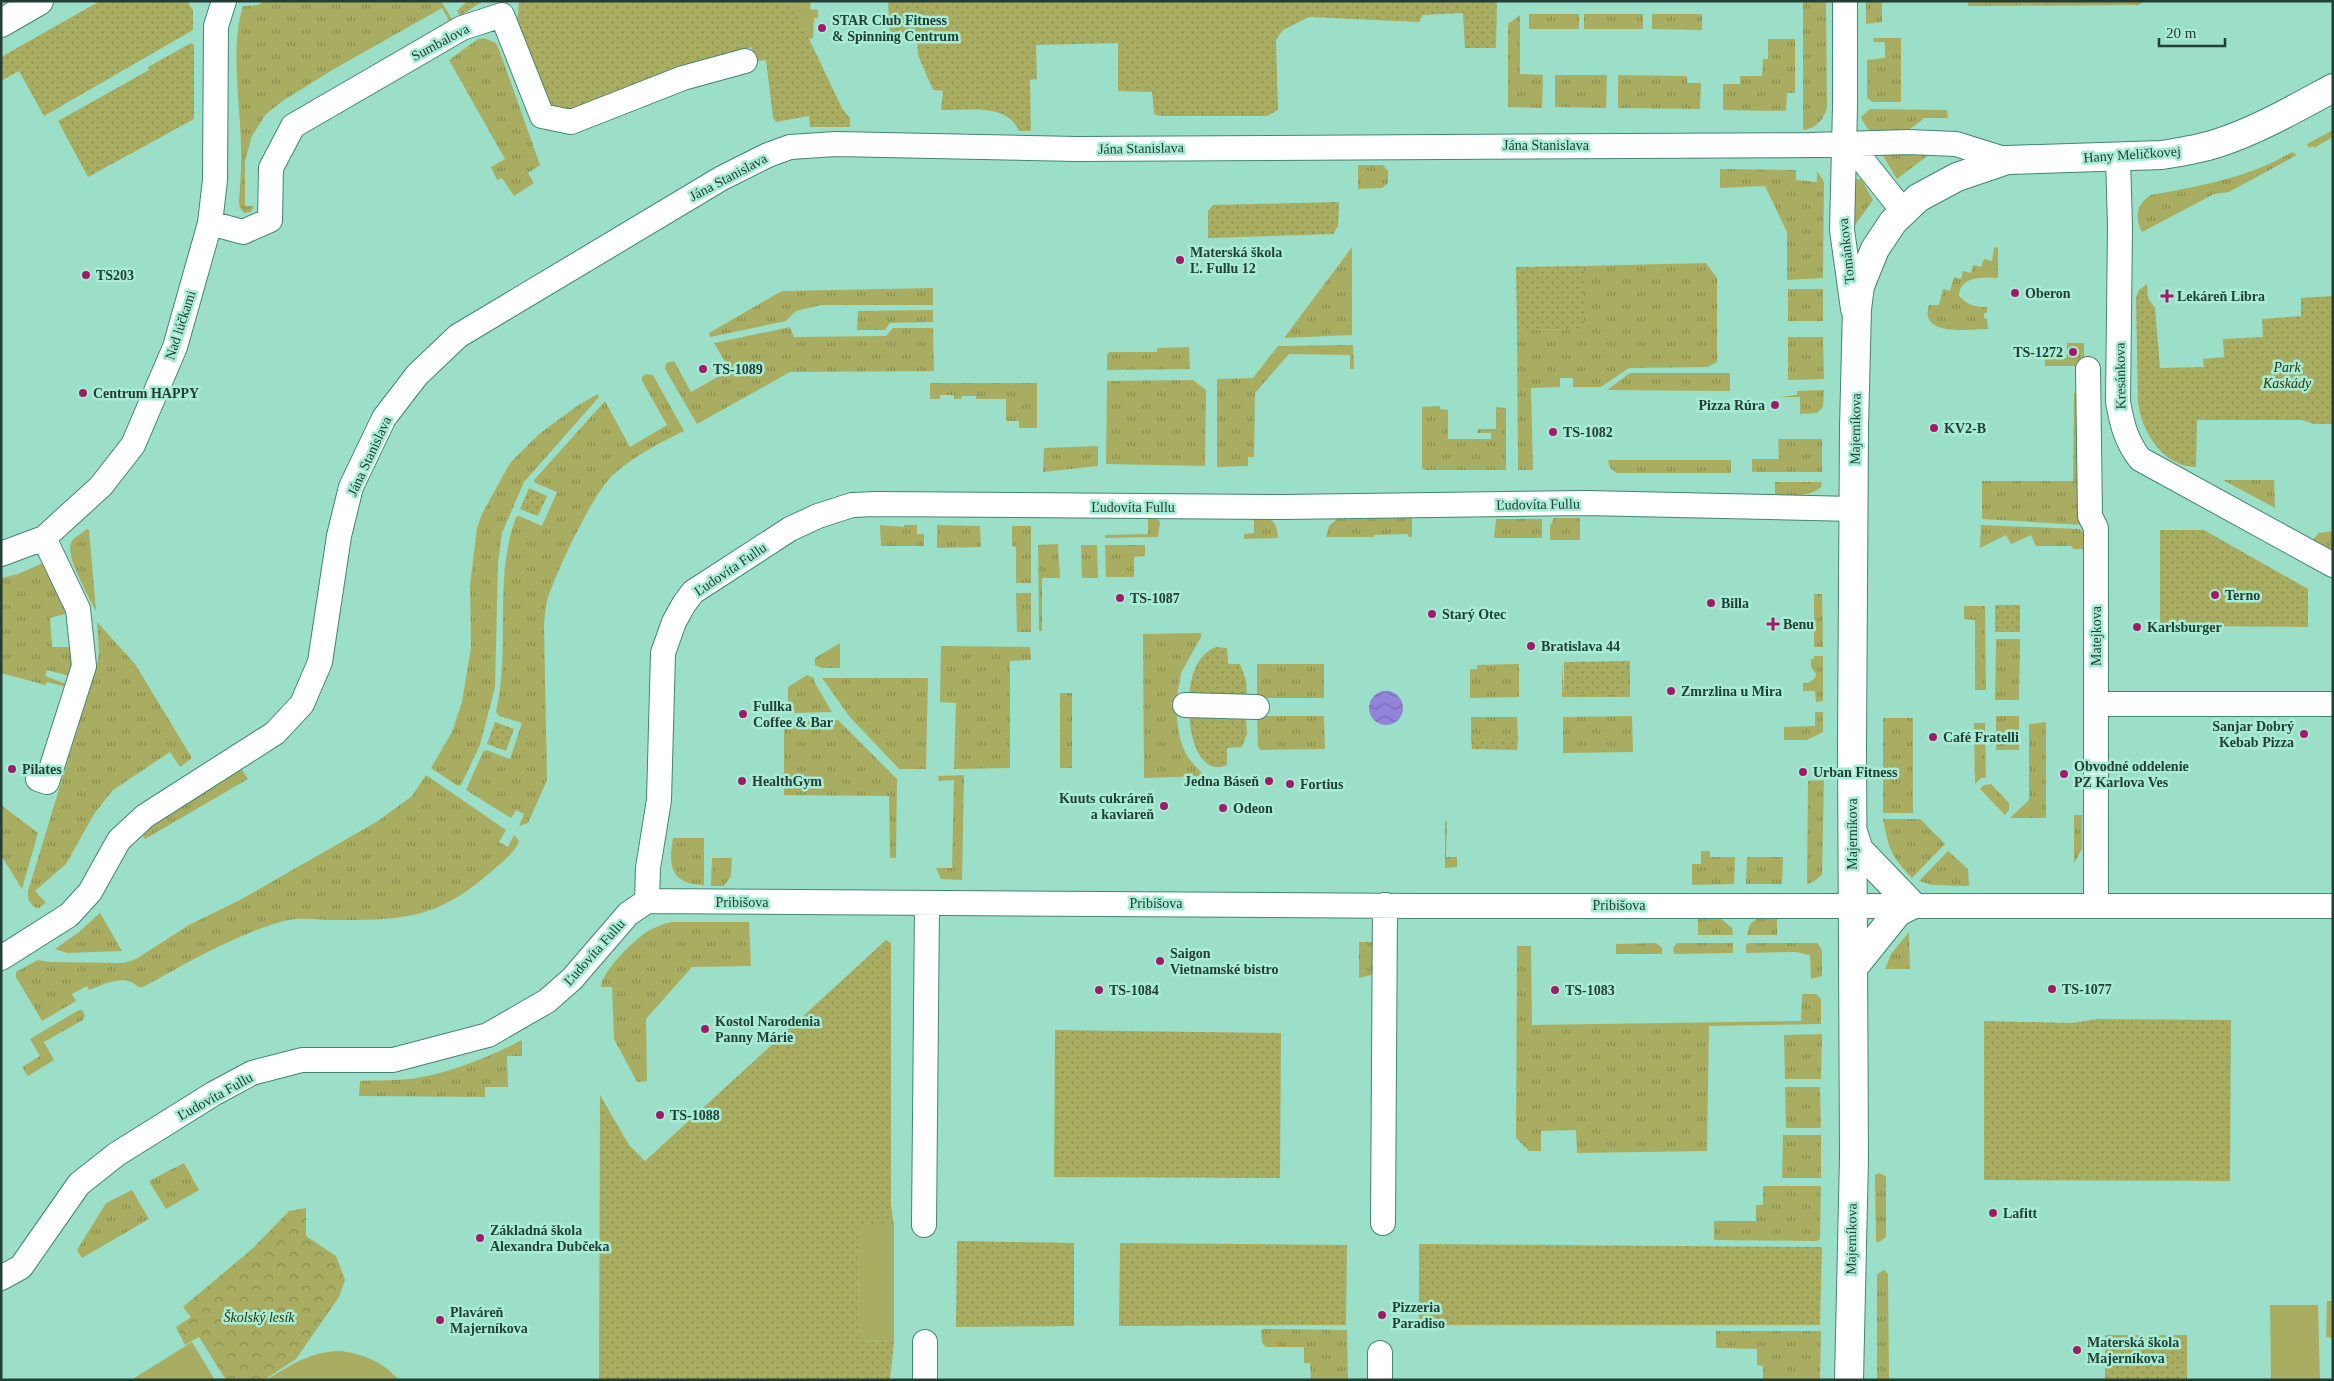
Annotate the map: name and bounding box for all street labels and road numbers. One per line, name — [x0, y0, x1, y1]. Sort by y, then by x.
street label: Sumbalova — [409, 21, 472, 64]
street label: Jána Stanislava — [1503, 138, 1590, 153]
street label: Jána Stanislava — [1098, 140, 1185, 157]
street label: Hany Meličkovej — [2083, 144, 2181, 165]
street label: Jána Stanislava — [687, 150, 770, 204]
street label: Tománkova — [1836, 217, 1857, 285]
street label: Nad lúčkami — [162, 289, 199, 362]
street label: Kresánkova — [2112, 342, 2129, 410]
street label: Majerníkova — [1847, 392, 1864, 465]
street label: Jána Stanislava — [344, 413, 395, 498]
street label: Ľudovíta Fullu — [1496, 496, 1580, 513]
street label: Ľudovíta Fullu — [1091, 500, 1175, 515]
street label: Ľudovíta Fullu — [691, 540, 769, 599]
street label: Matejkova — [2089, 605, 2104, 666]
street label: Majerníkova — [1845, 797, 1860, 870]
street label: Pribišova — [716, 895, 769, 910]
street label: Pribišova — [1130, 896, 1183, 911]
street label: Pribišova — [1593, 898, 1646, 913]
street label: Ľudovíta Fullu — [561, 916, 628, 988]
street label: Ľudovíta Fullu — [175, 1070, 255, 1123]
street label: Majerníkova — [1843, 1202, 1860, 1275]

